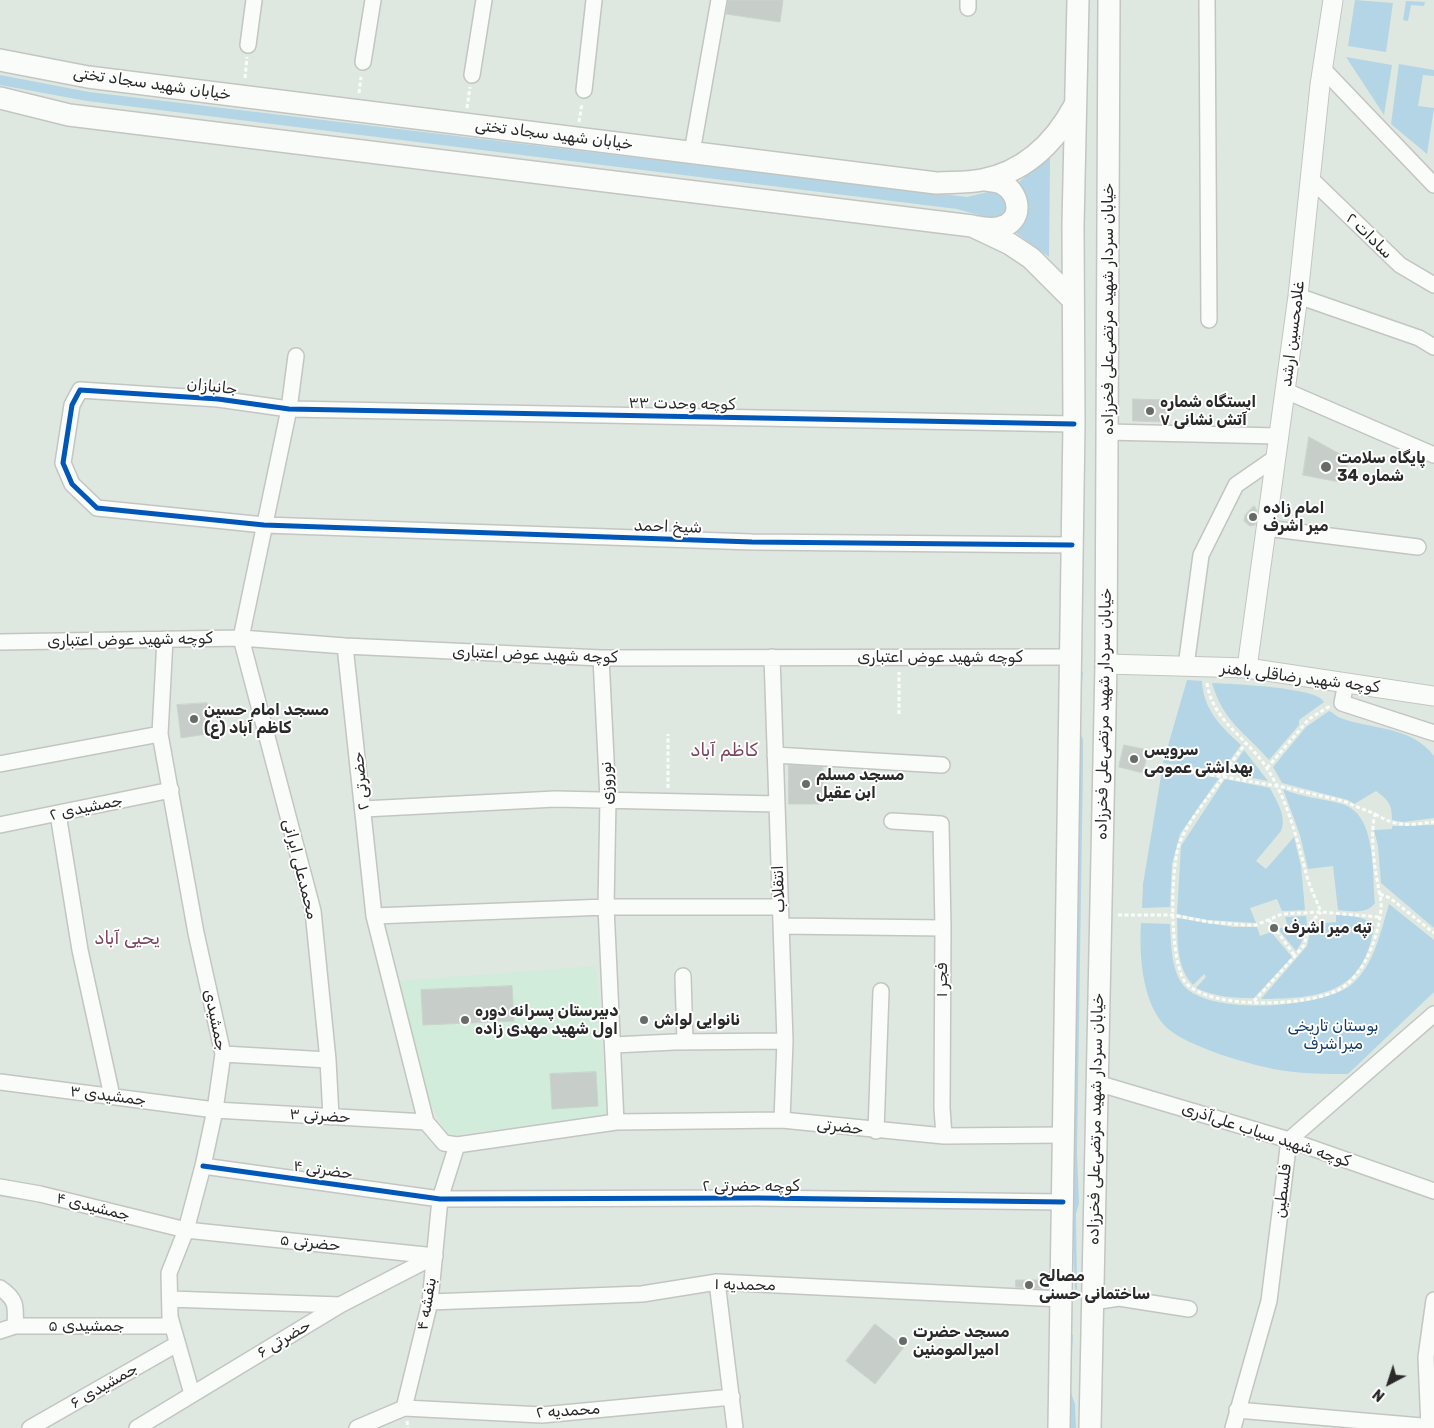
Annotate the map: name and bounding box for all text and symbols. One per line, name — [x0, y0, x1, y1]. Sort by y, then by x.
street label: خیابان شهید سجاد تختی — [72, 63, 232, 105]
street label: خیابان شهید سجاد تختی — [474, 116, 634, 154]
street label: خیابان سردار شهید مرتضی‌علی فخرزاده — [1098, 183, 1118, 435]
street label: سادات ۲ — [1341, 209, 1397, 263]
street label: غلامحسین ارشد — [1277, 280, 1309, 388]
street label: جانبازان — [186, 375, 238, 399]
place label: ایستگاه شماره ۷ آتش نشانی — [1160, 392, 1256, 430]
street label: کوچه وحدت ۳۳ — [628, 393, 736, 415]
marker: ایستگاه شماره ۷ آتش نشانی — [1144, 405, 1156, 417]
place label: پایگاه سلامت شماره 34 — [1337, 448, 1426, 486]
marker: پایگاه سلامت شماره 34 — [1319, 460, 1333, 474]
place label: امام زاده میر اشرف — [1263, 498, 1329, 536]
marker: امام زاده میر اشرف — [1247, 511, 1259, 523]
street label: شیخ احمد — [633, 516, 703, 538]
street label: خیابان سردار شهید مرتضی‌علی فخرزاده — [1092, 588, 1116, 840]
street label: کوچه شهید عوض اعتباری — [47, 629, 213, 651]
street label: کوچه شهید عوض اعتباری — [452, 643, 618, 667]
street label: کوچه شهید عوض اعتباری — [857, 647, 1023, 667]
street label: کوچه شهید رضاقلی باهنر — [1219, 659, 1381, 697]
place label: مسجد امام حسین (ع) کاظم آباد — [204, 700, 329, 738]
marker: مسجد امام حسین (ع) کاظم آباد — [188, 713, 200, 725]
district label: کاظم آباد — [690, 740, 758, 762]
place label: سرویس بهداشتی عمومی — [1144, 740, 1253, 778]
street label: حضرتی ۲ — [348, 751, 374, 811]
marker: سرویس بهداشتی عمومی — [1128, 753, 1140, 765]
street label: نوروزی — [597, 761, 617, 805]
place label: مسجد مسلم ابن عقیل — [816, 765, 904, 803]
marker: مسجد مسلم ابن عقیل — [800, 778, 812, 790]
street label: جمشیدی ۲ — [48, 791, 124, 825]
street label: محمدعلی ایرانی — [278, 817, 322, 921]
street label: انتقلاب — [769, 865, 789, 913]
place label: تپه میر اشرف — [1284, 918, 1372, 938]
marker: تپه میر اشرف — [1268, 922, 1280, 934]
district label: یحیی آباد — [94, 928, 160, 950]
street label: فجر ۱ — [932, 963, 952, 997]
street label: جمشیدی — [199, 988, 231, 1052]
street label: خیابان سردار شهید مرتضی‌علی فخرزاده — [1084, 993, 1108, 1245]
place label: دبیرستان پسرانه دوره اول شهید مهدی زاده — [475, 1001, 618, 1039]
place label: نانوایی لواش — [654, 1010, 740, 1030]
marker: دبیرستان پسرانه دوره اول شهید مهدی زاده — [459, 1014, 471, 1026]
marker: نانوایی لواش — [638, 1014, 650, 1026]
park label: بوستان تاریخی میراشرف — [1287, 1016, 1379, 1054]
street label: جمشیدی ۳ — [69, 1082, 147, 1110]
street label: کوچه شهید سیاب علی‌آذری — [1179, 1099, 1353, 1171]
street label: حضرتی ۳ — [289, 1105, 351, 1127]
street label: حضرتی — [816, 1115, 864, 1139]
street label: حضرتی ۴ — [292, 1156, 354, 1184]
street label: فلسطین — [1270, 1163, 1296, 1219]
street label: کوچه حضرتی ۲ — [702, 1176, 800, 1196]
street label: جمشیدی ۴ — [54, 1189, 132, 1225]
street label: حضرتی ۵ — [279, 1230, 341, 1256]
place label: مصالح ساختمانی حسنی — [1039, 1266, 1150, 1304]
street label: محمدیه ۱ — [714, 1275, 776, 1295]
street label: بنفشه ۴ — [413, 1276, 441, 1332]
marker: مصالح ساختمانی حسنی — [1023, 1279, 1035, 1291]
street label: جمشیدی ۵ — [48, 1316, 124, 1336]
street label: حضرتی ۶ — [254, 1316, 314, 1362]
place label: مسجد حضرت امیرالمومنین — [913, 1322, 1010, 1360]
marker: مسجد حضرت امیرالمومنین — [897, 1335, 909, 1347]
north arrow — [1364, 1358, 1414, 1408]
street label: جمشیدی ۶ — [67, 1359, 141, 1413]
text: N — [1370, 1385, 1388, 1405]
street label: محمدیه ۲ — [535, 1399, 601, 1423]

